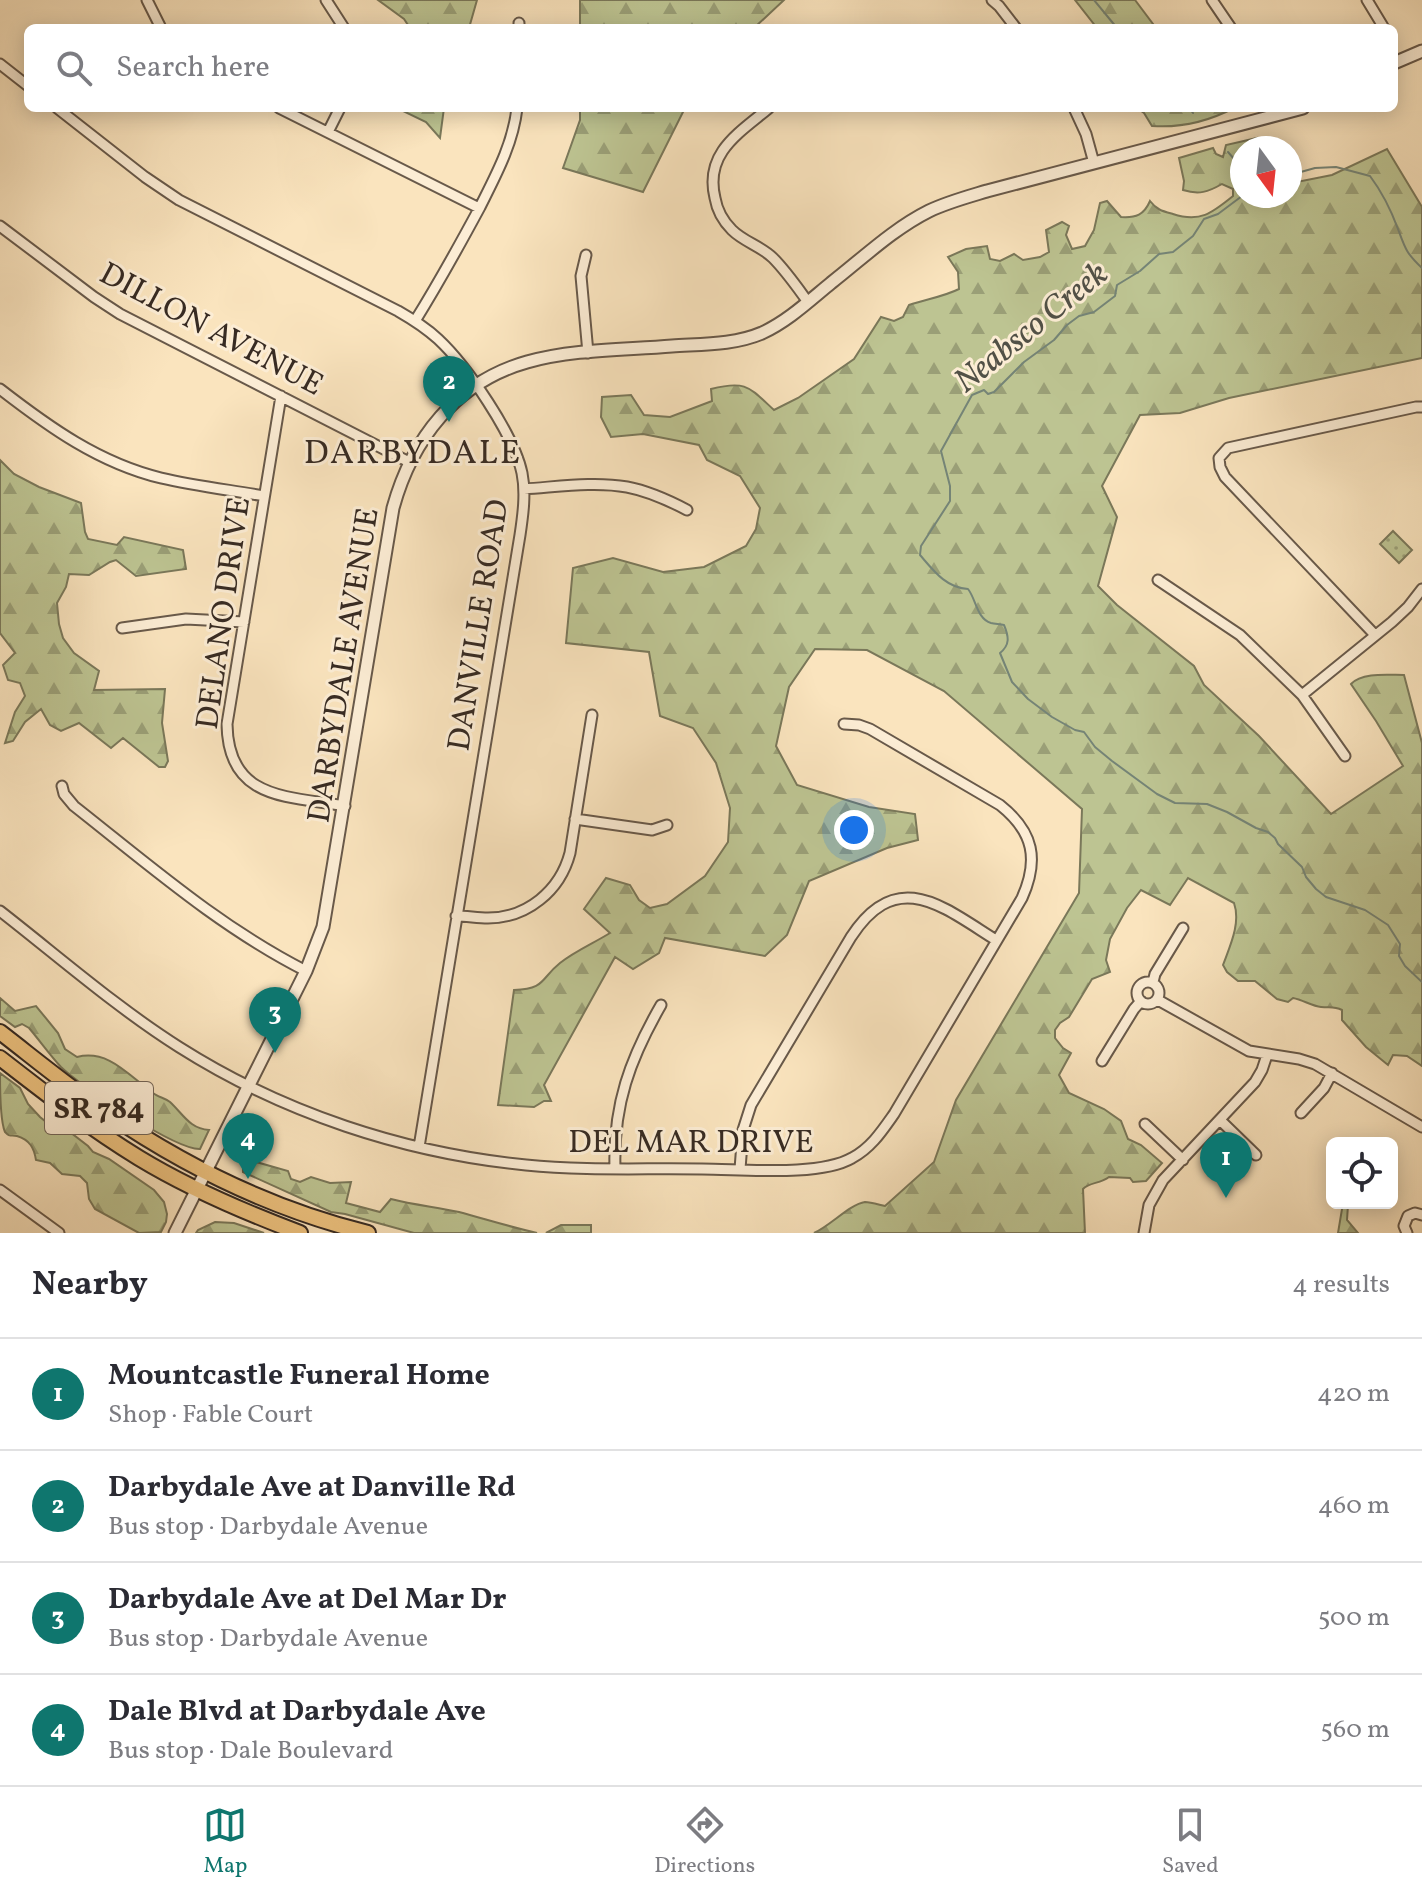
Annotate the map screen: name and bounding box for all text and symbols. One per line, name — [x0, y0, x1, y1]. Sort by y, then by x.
search box — [24, 24, 1398, 112]
icon: search — [52, 46, 96, 90]
text: Search here — [116, 47, 270, 89]
north arrow — [1230, 136, 1302, 208]
water label: Neabsco Creek — [945, 252, 1119, 405]
street label: DILLON AVENUE — [91, 253, 330, 408]
pin: 2 — [423, 356, 475, 422]
district label: DARBYDALE — [304, 431, 522, 478]
street label: DELANO DRIVE — [187, 494, 263, 733]
street label: DANVILLE ROAD — [438, 496, 522, 754]
street label: DARBYDALE AVENUE — [298, 505, 392, 826]
your location — [834, 810, 874, 850]
pin: 3 — [249, 987, 301, 1053]
road number: SR 784 — [45, 1082, 153, 1134]
pin: 4 — [222, 1113, 274, 1179]
street label: DEL MAR DRIVE — [568, 1122, 814, 1166]
pin: 1 — [1200, 1132, 1252, 1198]
map controls — [1326, 1137, 1398, 1209]
button: locate — [1326, 1137, 1398, 1209]
text: Nearby — [32, 1262, 148, 1309]
text: 4 results — [1292, 1267, 1390, 1303]
text: Mountcastle Funeral Home — [108, 1355, 490, 1397]
text: 1 — [53, 1376, 63, 1412]
text: 420 m — [1317, 1376, 1390, 1412]
text: Shop · Fable Court — [108, 1397, 313, 1433]
text: Darbydale Ave at Danville Rd — [108, 1467, 516, 1509]
text: 2 — [51, 1488, 65, 1524]
text: 460 m — [1318, 1488, 1390, 1524]
text: Bus stop · Darbydale Avenue — [108, 1509, 428, 1545]
text: Darbydale Ave at Del Mar Dr — [108, 1579, 507, 1621]
text: 3 — [51, 1600, 65, 1636]
text: 500 m — [1318, 1600, 1390, 1636]
text: Bus stop · Darbydale Avenue — [108, 1621, 428, 1657]
text: Dale Blvd at Darbydale Ave — [108, 1691, 486, 1733]
text: 4 — [50, 1712, 66, 1748]
text: 560 m — [1321, 1712, 1390, 1748]
text: Bus stop · Dale Boulevard — [108, 1733, 393, 1769]
tab: Map — [203, 1803, 247, 1882]
tab: Directions — [654, 1803, 755, 1882]
tab: Saved — [1162, 1803, 1219, 1882]

